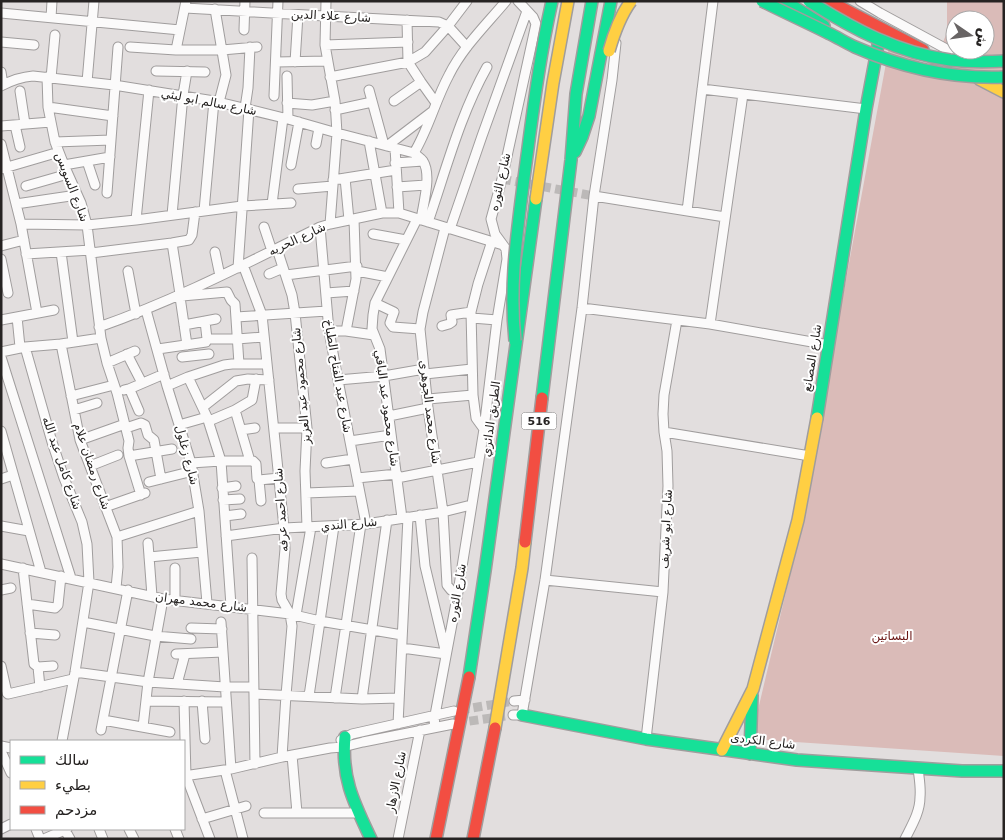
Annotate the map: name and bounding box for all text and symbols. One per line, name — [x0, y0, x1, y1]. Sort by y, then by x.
street label: شارع علاء الدين — [291, 7, 371, 26]
north arrow — [945, 10, 995, 60]
text: ش — [973, 27, 993, 49]
street label: شارع سالم ابو ليثي — [160, 86, 258, 119]
street label: شارع السويس — [51, 150, 92, 224]
street label: شارع الثوره — [487, 151, 514, 213]
street label: شارع الحريه — [266, 220, 328, 259]
street label: شارع عبد الفتاح الطباخ — [320, 318, 355, 434]
street label: شارع المصانع — [800, 323, 825, 393]
street label: شارع محمود عبد العزيز — [289, 327, 314, 446]
street label: شارع محمود عبد الباقي — [371, 349, 402, 467]
street label: شارع محمد الجوهرى — [416, 359, 443, 465]
street label: الطريق الدائري — [479, 380, 504, 458]
road number: 516 — [522, 412, 556, 430]
street label: شارع كامل عبد الله — [39, 415, 84, 512]
street label: شارع رمضان علام — [70, 421, 113, 512]
street label: شارع زغلول — [171, 424, 202, 487]
street label: شارع احمد عرفه — [271, 467, 292, 553]
street label: شارع ابو شريف — [657, 489, 676, 569]
street label: شارع الندي — [320, 515, 378, 534]
street label: شارع الثوره — [445, 563, 470, 624]
street label: شارع محمد مهران — [154, 589, 248, 616]
park label: البساتين — [871, 629, 913, 644]
street label: شارع الكردى — [730, 730, 796, 753]
legend — [10, 740, 185, 830]
street label: شارع الازهار — [383, 750, 410, 815]
text: سالك — [55, 751, 89, 769]
text: بطيء — [55, 776, 91, 795]
text: مزدحم — [55, 801, 97, 819]

